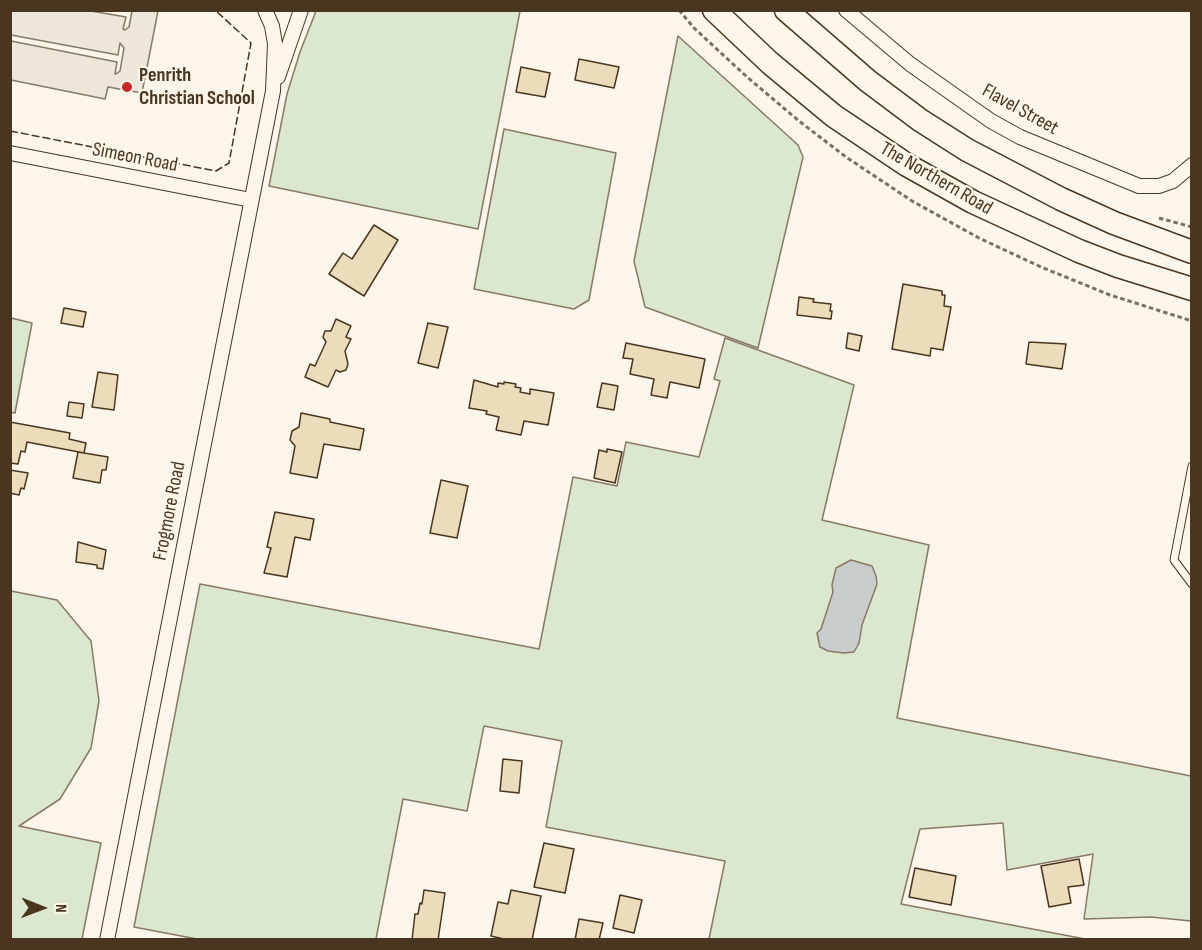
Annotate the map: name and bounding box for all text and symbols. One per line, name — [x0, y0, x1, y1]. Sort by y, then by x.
place label: Penrith Christian School — [139, 64, 255, 111]
street label: Flavel Street — [978, 79, 1062, 141]
marker: Penrith Christian School — [120, 80, 134, 94]
street label: The Northern Road — [876, 137, 996, 221]
street label: Simeon Road — [90, 138, 180, 178]
street label: Frogmore Road — [149, 459, 191, 563]
north arrow — [12, 878, 72, 938]
text: N — [51, 904, 70, 913]

